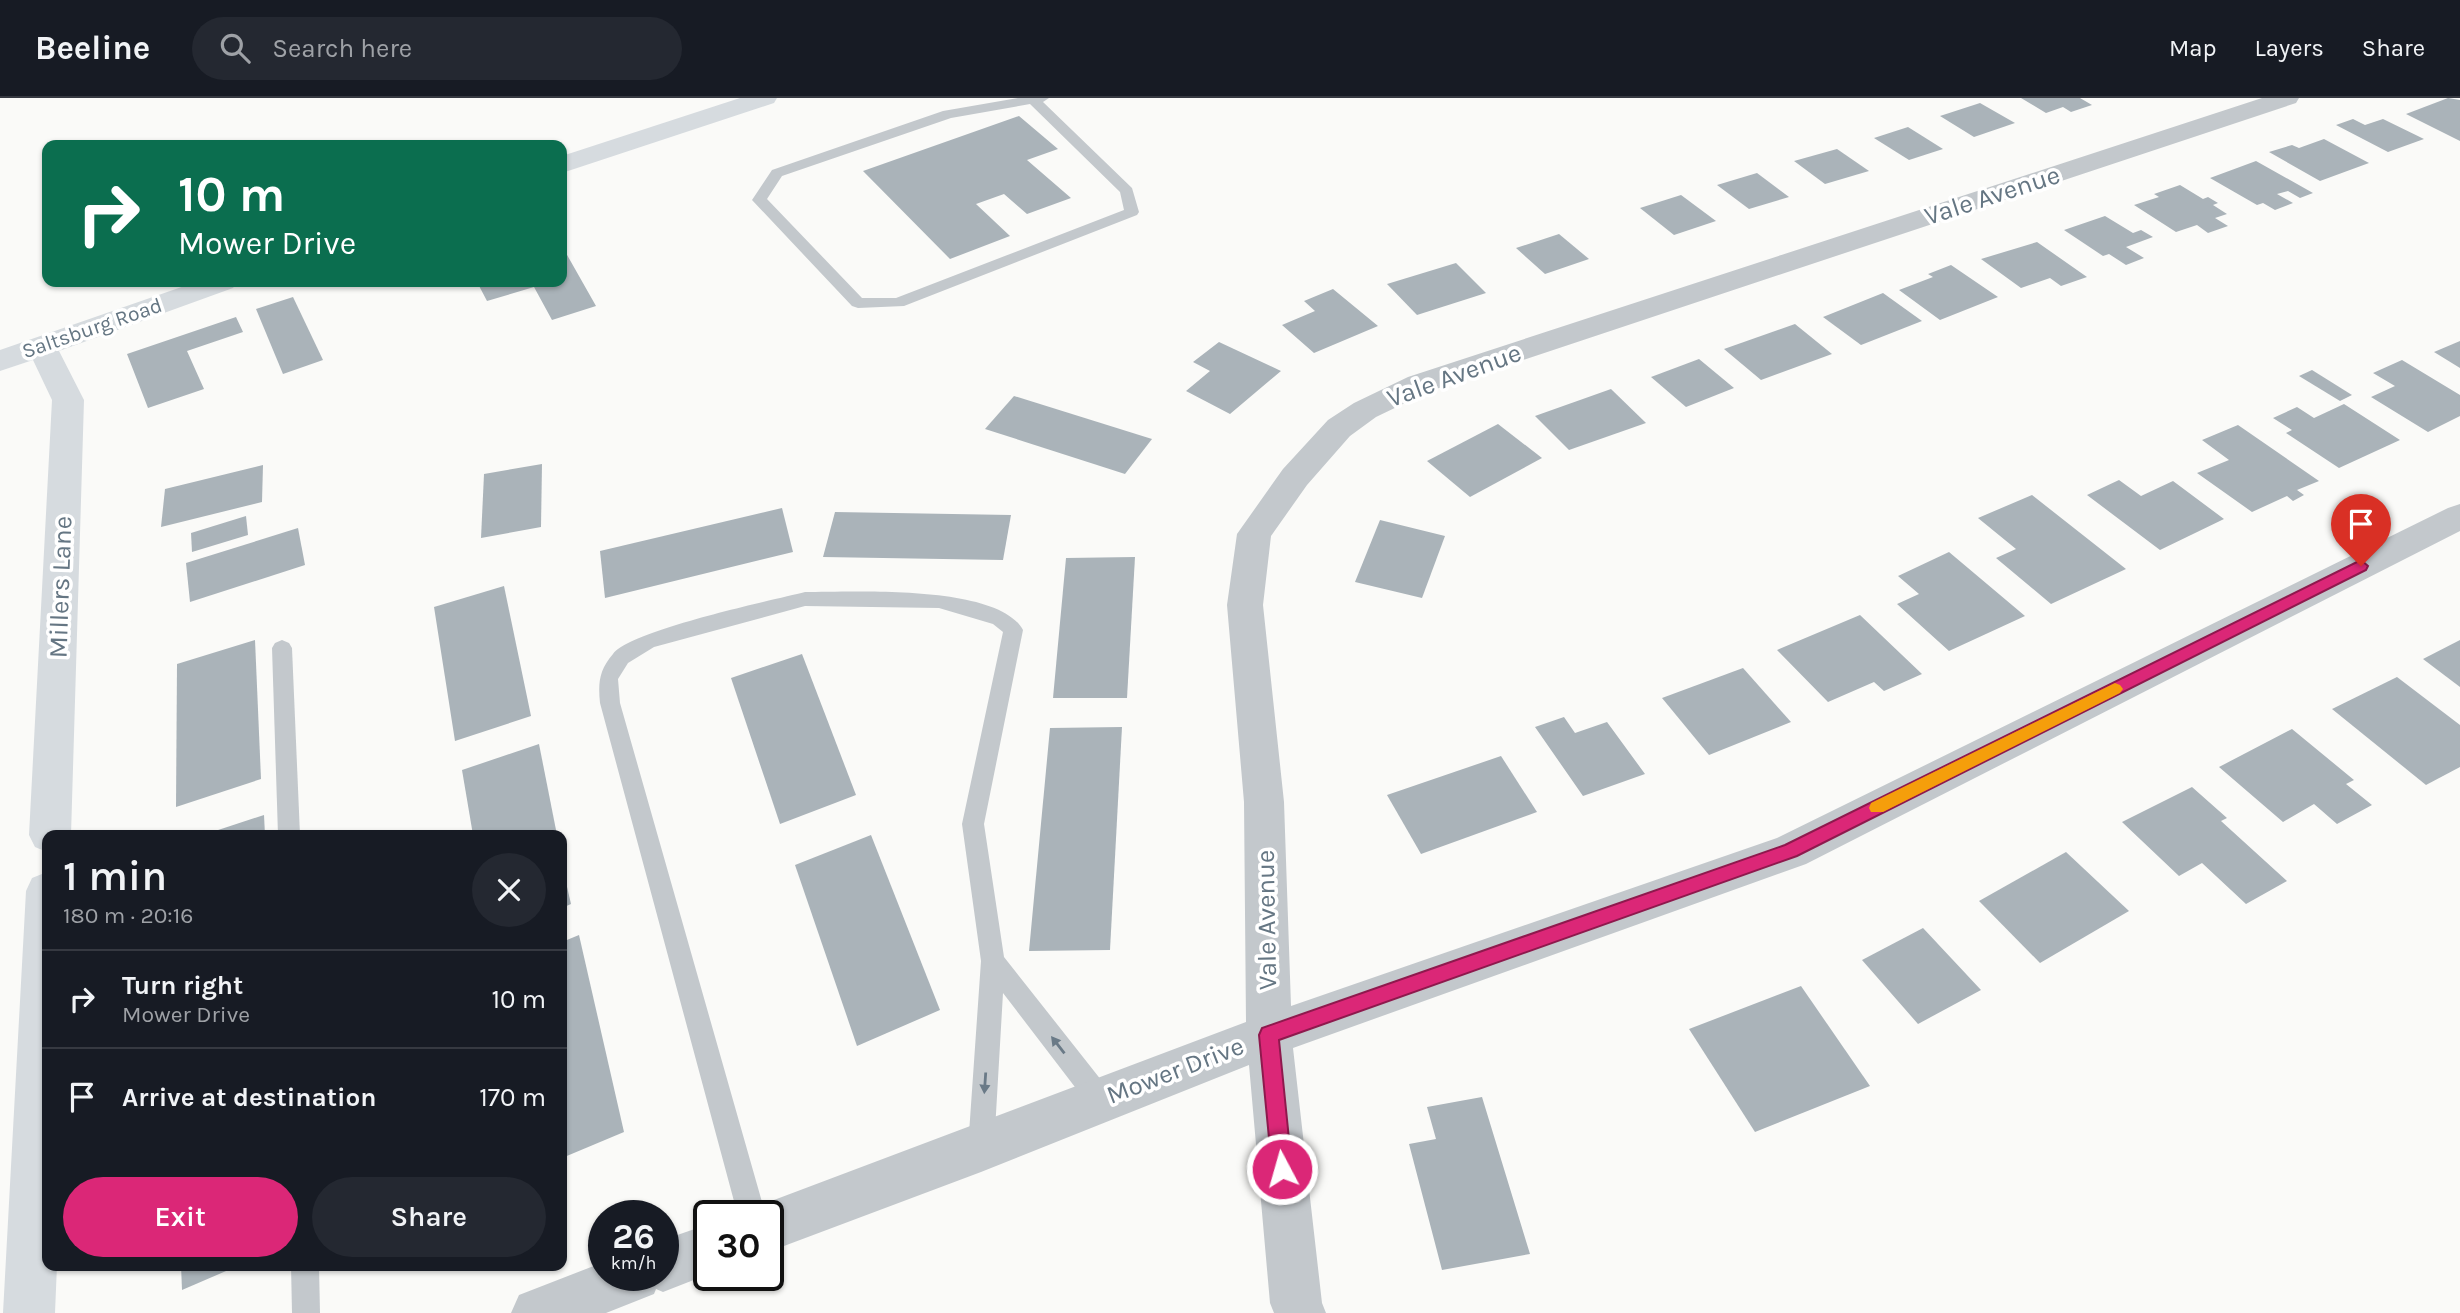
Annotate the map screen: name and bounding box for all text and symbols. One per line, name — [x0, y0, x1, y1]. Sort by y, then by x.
search box — [192, 17, 682, 80]
text: Beeline — [35, 29, 150, 67]
icon: search — [216, 29, 254, 67]
text: Search here — [272, 33, 412, 64]
text: Map — [2169, 34, 2217, 62]
text: Layers — [2255, 34, 2324, 62]
text: Share — [2362, 34, 2425, 62]
street label: Vale Avenue — [1921, 159, 2064, 232]
text: 10 m — [178, 166, 285, 223]
icon: right — [63, 168, 154, 259]
text: Mower Drive — [178, 225, 356, 262]
street label: Saltsburg Road — [19, 293, 165, 363]
street label: Vale Avenue — [1383, 337, 1525, 414]
pin — [2331, 494, 2391, 566]
icon: arrive — [2342, 505, 2380, 543]
street label: Millers Lane — [43, 515, 78, 659]
street label: Vale Avenue — [1250, 849, 1283, 990]
text: 1 min — [63, 851, 167, 901]
button: close — [472, 853, 546, 927]
text: 180 m · 20:16 — [63, 902, 193, 929]
text: Turn right — [122, 970, 243, 1001]
icon: right — [63, 980, 101, 1018]
text: 10 m — [491, 984, 546, 1015]
text: Mower Drive — [122, 1001, 250, 1028]
street label: Mower Drive — [1102, 1030, 1248, 1111]
one-way arrow — [1052, 1036, 1066, 1054]
one-way arrow — [979, 1072, 990, 1094]
icon: arrive — [63, 1078, 101, 1116]
text: Arrive at destination — [122, 1082, 376, 1113]
text: 170 m — [479, 1082, 546, 1113]
position arrow — [1245, 1132, 1319, 1206]
button: Exit — [63, 1177, 298, 1257]
button: Share — [312, 1177, 546, 1257]
speed limit sign: 30 — [693, 1200, 784, 1291]
text: 26 — [612, 1216, 655, 1257]
text: km/h — [611, 1252, 656, 1274]

